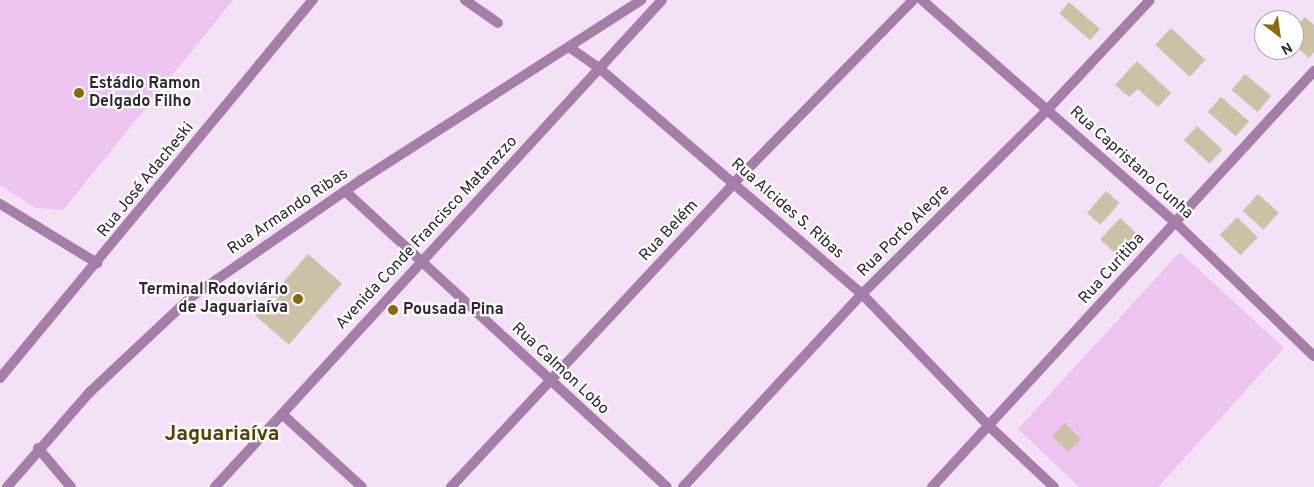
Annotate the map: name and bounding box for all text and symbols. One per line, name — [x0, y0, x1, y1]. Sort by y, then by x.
north arrow — [1254, 10, 1304, 60]
text: N — [1278, 38, 1295, 57]
place label: Estádio Ramon Delgado Filho — [89, 74, 200, 112]
marker: Estádio Ramon Delgado Filho — [73, 87, 85, 99]
street label: Rua Capristano Cunha — [1065, 102, 1197, 224]
street label: Rua José Adacheski — [94, 118, 198, 242]
street label: Avenida Conde Francisco Matarazzo — [332, 132, 522, 334]
street label: Rua Alcides S. Ribas — [726, 155, 848, 263]
street label: Rua Armando Ribas — [224, 164, 352, 260]
street label: Rua Porto Alegre — [854, 181, 954, 281]
street label: Rua Belém — [636, 196, 702, 266]
street label: Rua Curitiba — [1075, 230, 1149, 308]
place label: Terminal Rodoviário de Jaguariaíva — [138, 280, 288, 318]
marker: Terminal Rodoviário de Jaguariaíva — [292, 293, 304, 305]
place label: Pousada Pina — [403, 300, 504, 320]
marker: Pousada Pina — [387, 304, 399, 316]
street label: Rua Calmon Lobo — [507, 319, 613, 419]
district label: Jaguariaíva — [164, 422, 280, 448]

